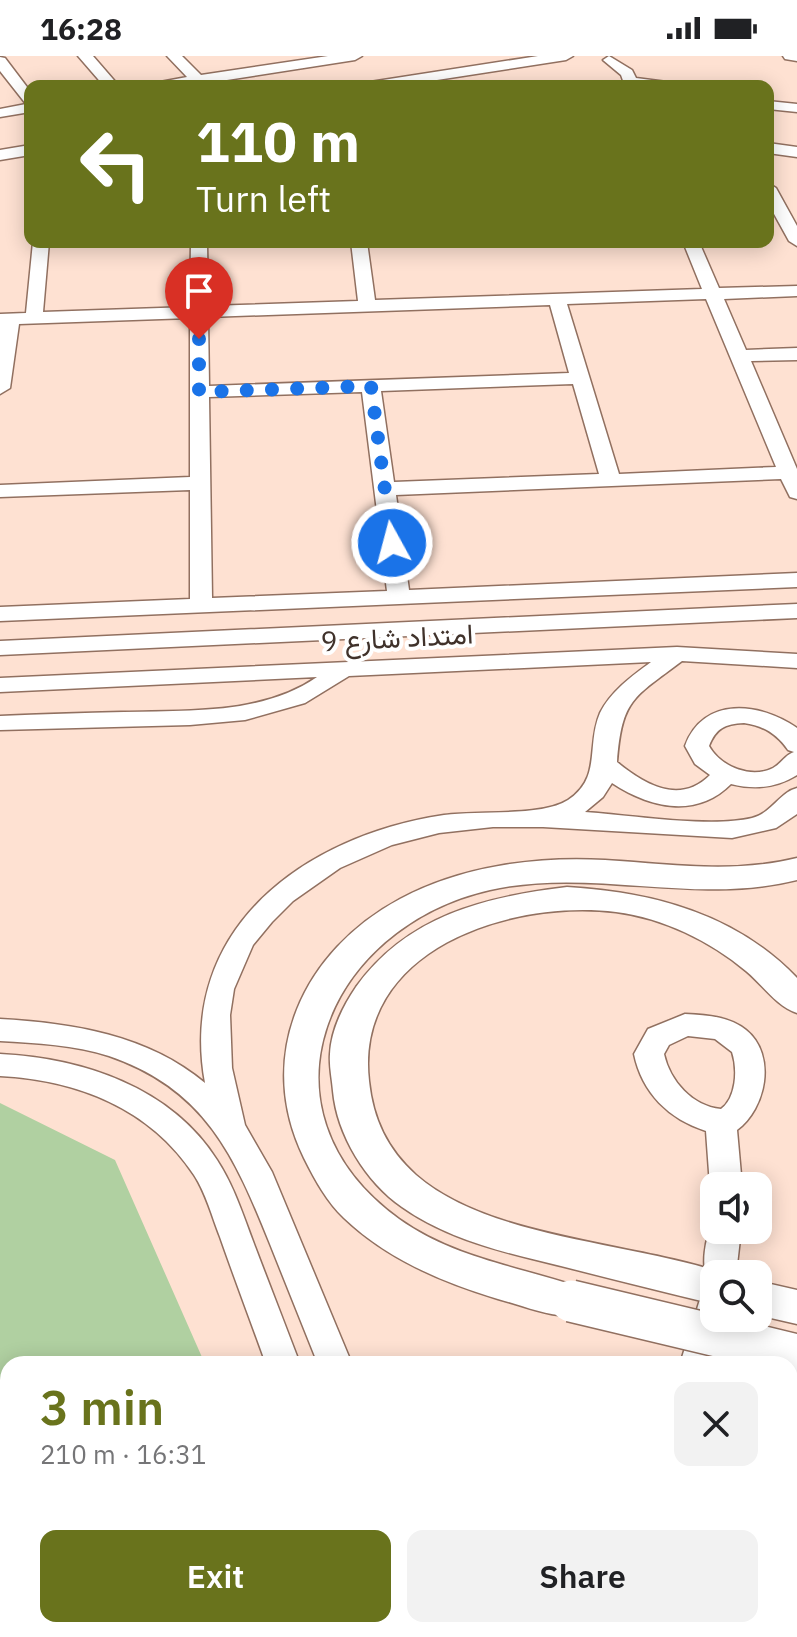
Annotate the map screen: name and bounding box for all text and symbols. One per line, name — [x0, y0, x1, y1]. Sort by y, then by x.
text: 16:28 — [40, 9, 122, 48]
text: 110 m — [196, 105, 360, 177]
icon: left — [64, 112, 168, 216]
text: Turn left — [196, 175, 331, 222]
pin — [165, 257, 233, 339]
icon: arrive — [177, 269, 221, 313]
position arrow — [350, 501, 434, 585]
street label: امتداد شارع 9 — [320, 615, 474, 660]
map controls — [700, 1172, 772, 1332]
button: sound — [700, 1172, 772, 1244]
button: search — [700, 1260, 772, 1332]
text: 3 min — [40, 1376, 164, 1438]
button: close — [674, 1382, 758, 1466]
text: 210 m · 16:31 — [40, 1437, 206, 1471]
button: Exit — [40, 1530, 391, 1622]
button: Share — [407, 1530, 758, 1622]

